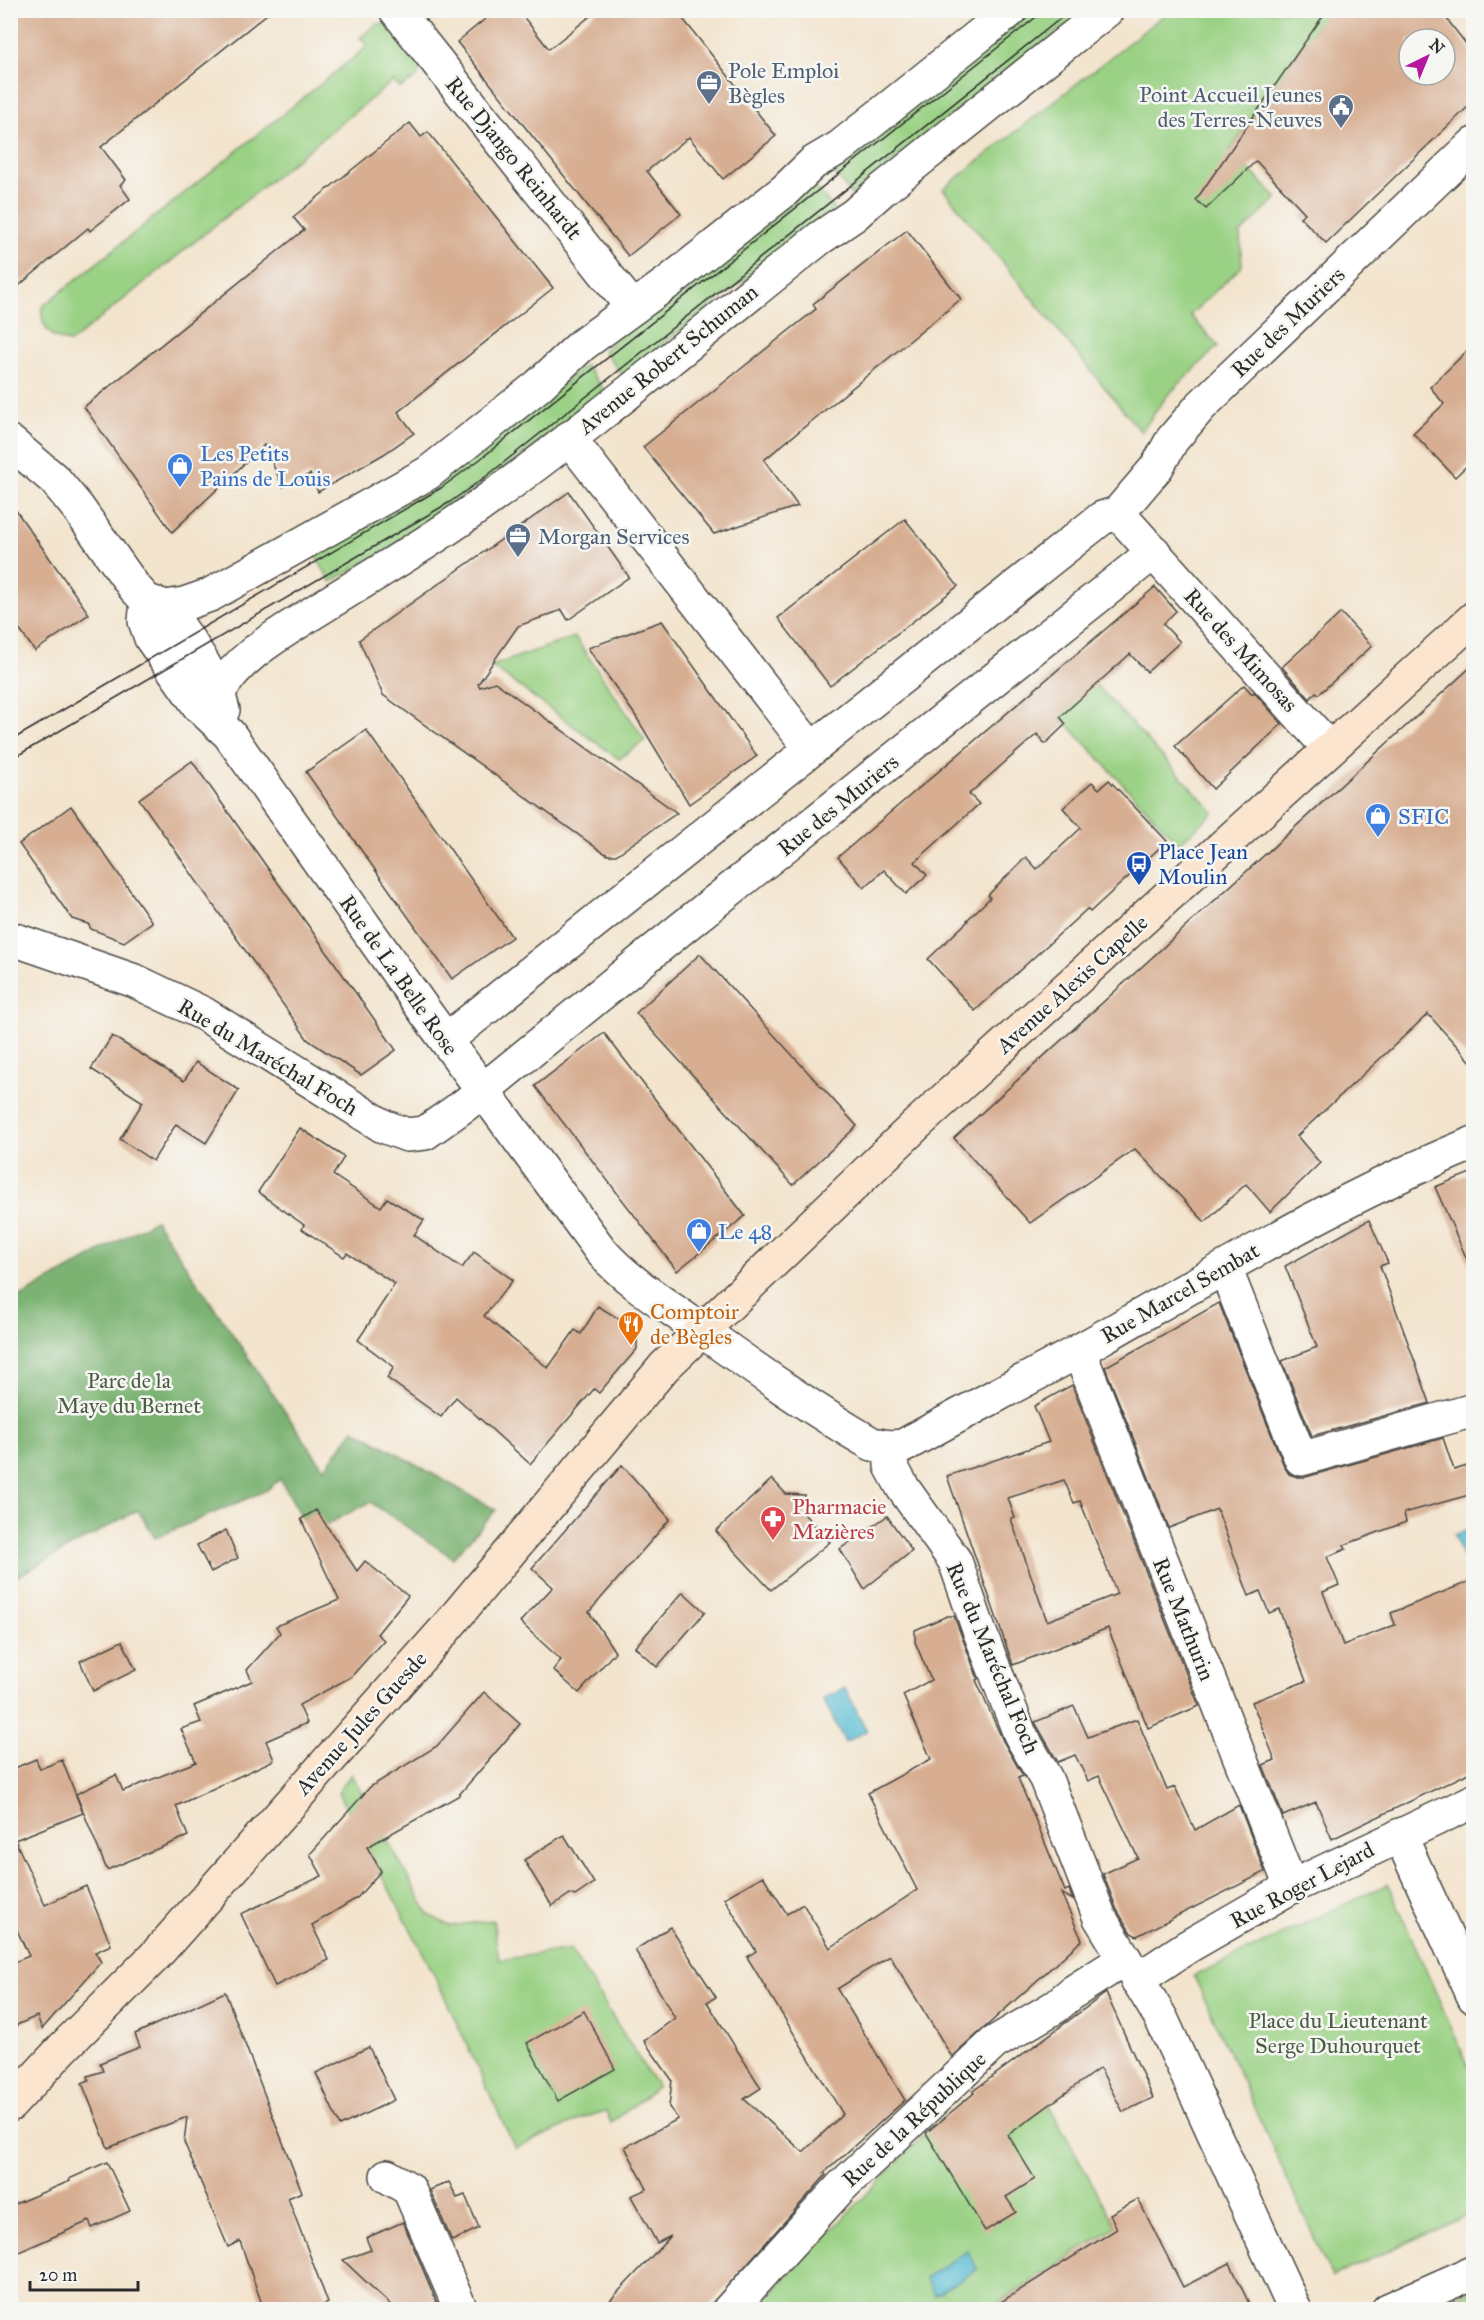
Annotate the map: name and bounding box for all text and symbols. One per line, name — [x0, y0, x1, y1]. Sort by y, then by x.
north arrow — [1397, 27, 1457, 87]
text: N — [1425, 35, 1449, 58]
place label: Pole Emploi Bègles — [728, 57, 839, 109]
office icon: Pole Emploi Bègles — [694, 68, 724, 106]
street label: Rue Django Reinhardt — [440, 71, 588, 245]
place label: Point Accueil Jeunes des Terres-Neuves — [1139, 81, 1322, 133]
public building icon: Point Accueil Jeunes des Terres-Neuves — [1326, 92, 1356, 130]
street label: Rue des Muriers — [1225, 261, 1351, 383]
street label: Avenue Robert Schuman — [572, 278, 763, 440]
place label: Les Petits Pains de Louis — [200, 440, 330, 492]
shop icon: Les Petits Pains de Louis — [165, 451, 195, 489]
office icon: Morgan Services — [503, 521, 533, 559]
place label: Morgan Services — [538, 523, 689, 550]
street label: Rue des Mimosas — [1178, 582, 1304, 718]
street label: Rue des Muriers — [772, 748, 904, 862]
shop icon: SFIC — [1363, 801, 1393, 839]
place label: SFIC — [1398, 803, 1449, 830]
place label: Place Jean Moulin — [1158, 838, 1248, 890]
bus stop icon: Place Jean Moulin — [1124, 849, 1154, 887]
street label: Rue de La Belle Rose — [334, 890, 464, 1060]
street label: Avenue Alexis Capelle — [990, 909, 1153, 1060]
street label: Rue du Maréchal Foch — [173, 992, 363, 1122]
shop icon: Le 48 — [684, 1216, 714, 1254]
place label: Le 48 — [718, 1218, 772, 1245]
street label: Rue Marcel Sembat — [1096, 1237, 1264, 1349]
place label: Comptoir de Bègles — [650, 1298, 740, 1350]
restaurant icon: Comptoir de Bègles — [616, 1309, 646, 1347]
park label: Parc de la Maye du Bernet — [57, 1367, 201, 1419]
place label: Pharmacie Mazières — [792, 1493, 887, 1545]
pharmacy icon: Pharmacie Mazières — [758, 1504, 788, 1542]
street label: Rue Mathurin — [1147, 1553, 1221, 1685]
street label: Rue du Maréchal Foch — [940, 1558, 1046, 1758]
street label: Avenue Jules Guesde — [289, 1646, 433, 1801]
street label: Rue Roger Lejard — [1225, 1836, 1379, 1934]
park label: Place du Lieutenant Serge Duhourquet — [1248, 2007, 1428, 2059]
street label: Rue de la République — [836, 2045, 992, 2193]
scale bar — [30, 2254, 138, 2292]
text: 20 m — [39, 2264, 77, 2286]

